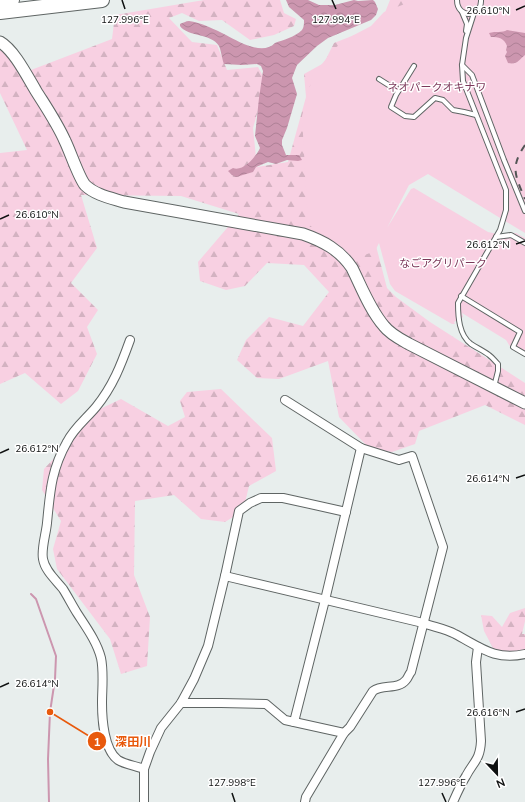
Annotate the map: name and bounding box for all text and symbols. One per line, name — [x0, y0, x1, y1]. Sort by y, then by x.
text: 26.610°N — [466, 4, 510, 18]
text: 127.996°E — [101, 13, 149, 27]
text: 127.994°E — [312, 13, 360, 27]
park label: ネオパークオキナワ — [388, 80, 487, 95]
text: 26.610°N — [15, 208, 59, 222]
text: 26.612°N — [466, 238, 510, 252]
park label: なごアグリパーク — [399, 256, 487, 271]
text: 26.612°N — [15, 442, 59, 456]
text: 26.614°N — [466, 472, 510, 486]
text: 26.614°N — [15, 677, 59, 691]
text: 26.616°N — [466, 706, 510, 720]
callout: 深田川 — [87, 729, 159, 753]
text: 1 — [93, 734, 101, 750]
text: 深田川 — [115, 734, 151, 750]
north arrow — [477, 754, 517, 794]
text: N — [494, 774, 507, 791]
text: 127.998°E — [208, 776, 256, 790]
text: 127.996°E — [418, 776, 466, 790]

